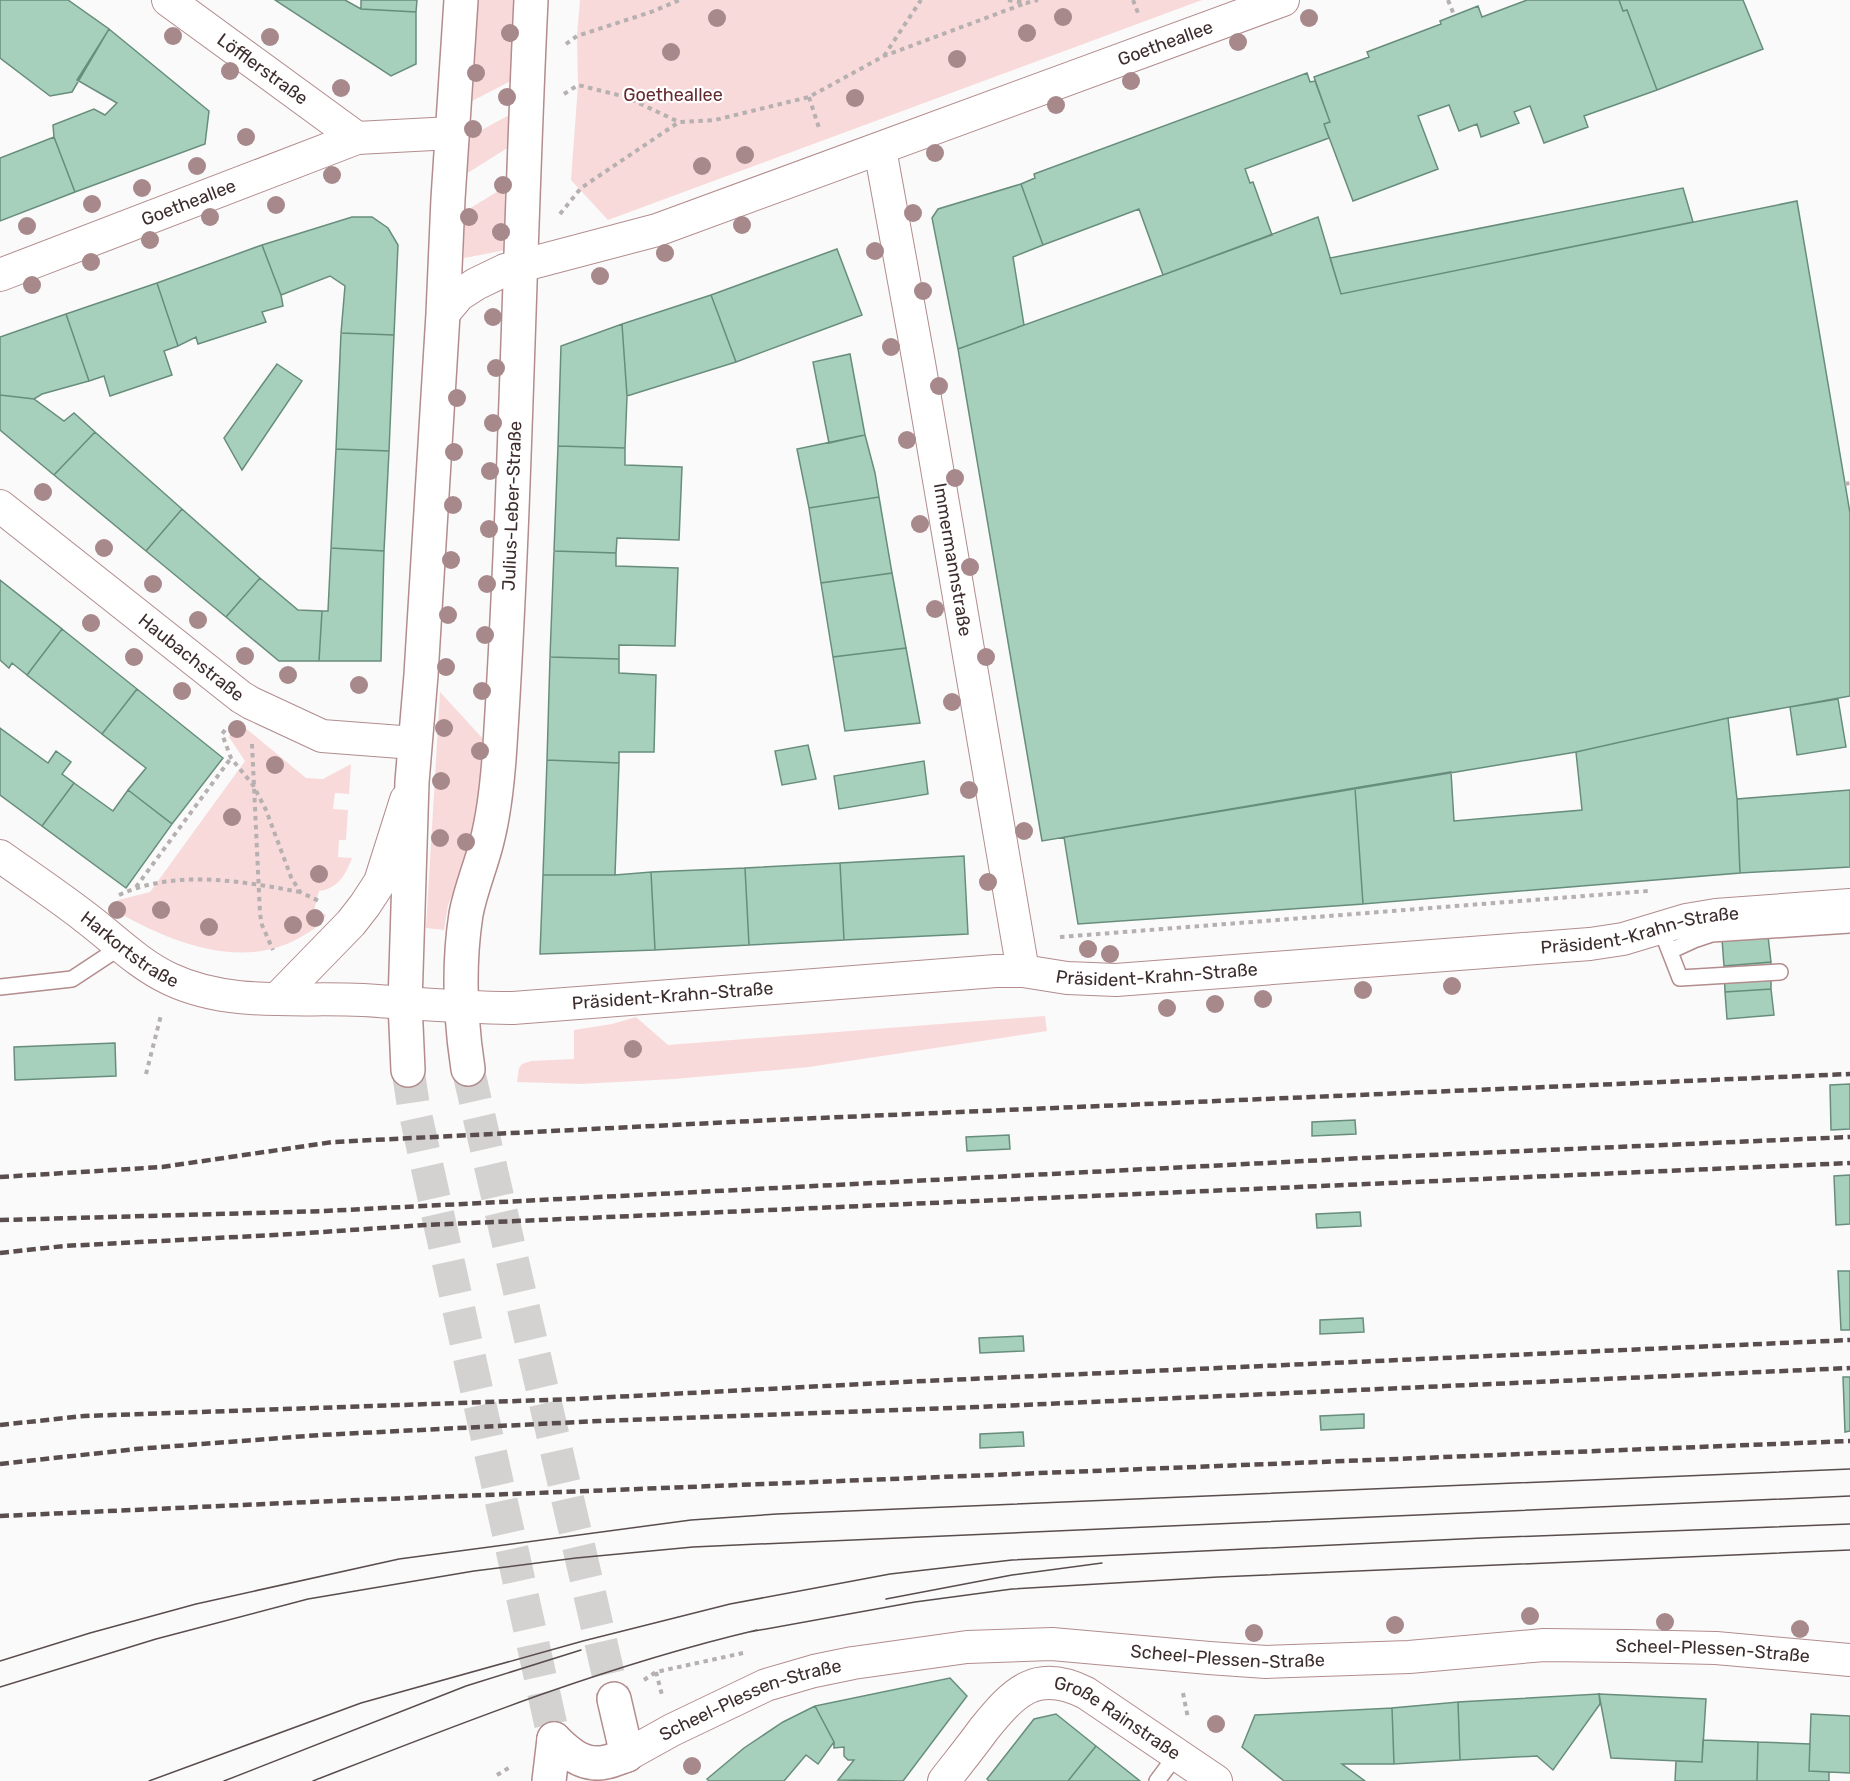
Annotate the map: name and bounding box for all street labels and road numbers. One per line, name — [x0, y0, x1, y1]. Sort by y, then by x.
street label: Goetheallee — [1115, 16, 1216, 71]
street label: Löfflerstraße — [213, 29, 312, 109]
street label: Goetheallee — [138, 175, 239, 231]
street label: Julius-Leber-Straße — [497, 420, 526, 592]
street label: Immermannstraße — [929, 481, 977, 638]
street label: Haubachstraße — [134, 609, 249, 706]
street label: Präsident-Krahn-Straße — [1540, 902, 1740, 959]
street label: Harkortstraße — [76, 907, 182, 992]
street label: Präsident-Krahn-Straße — [1054, 958, 1258, 991]
street label: Präsident-Krahn-Straße — [571, 977, 774, 1014]
street label: Scheel-Plessen-Straße — [1615, 1635, 1811, 1667]
street label: Scheel-Plessen-Straße — [1130, 1640, 1325, 1673]
street label: Scheel-Plessen-Straße — [655, 1655, 843, 1746]
street label: Große Rainstraße — [1052, 1672, 1185, 1765]

